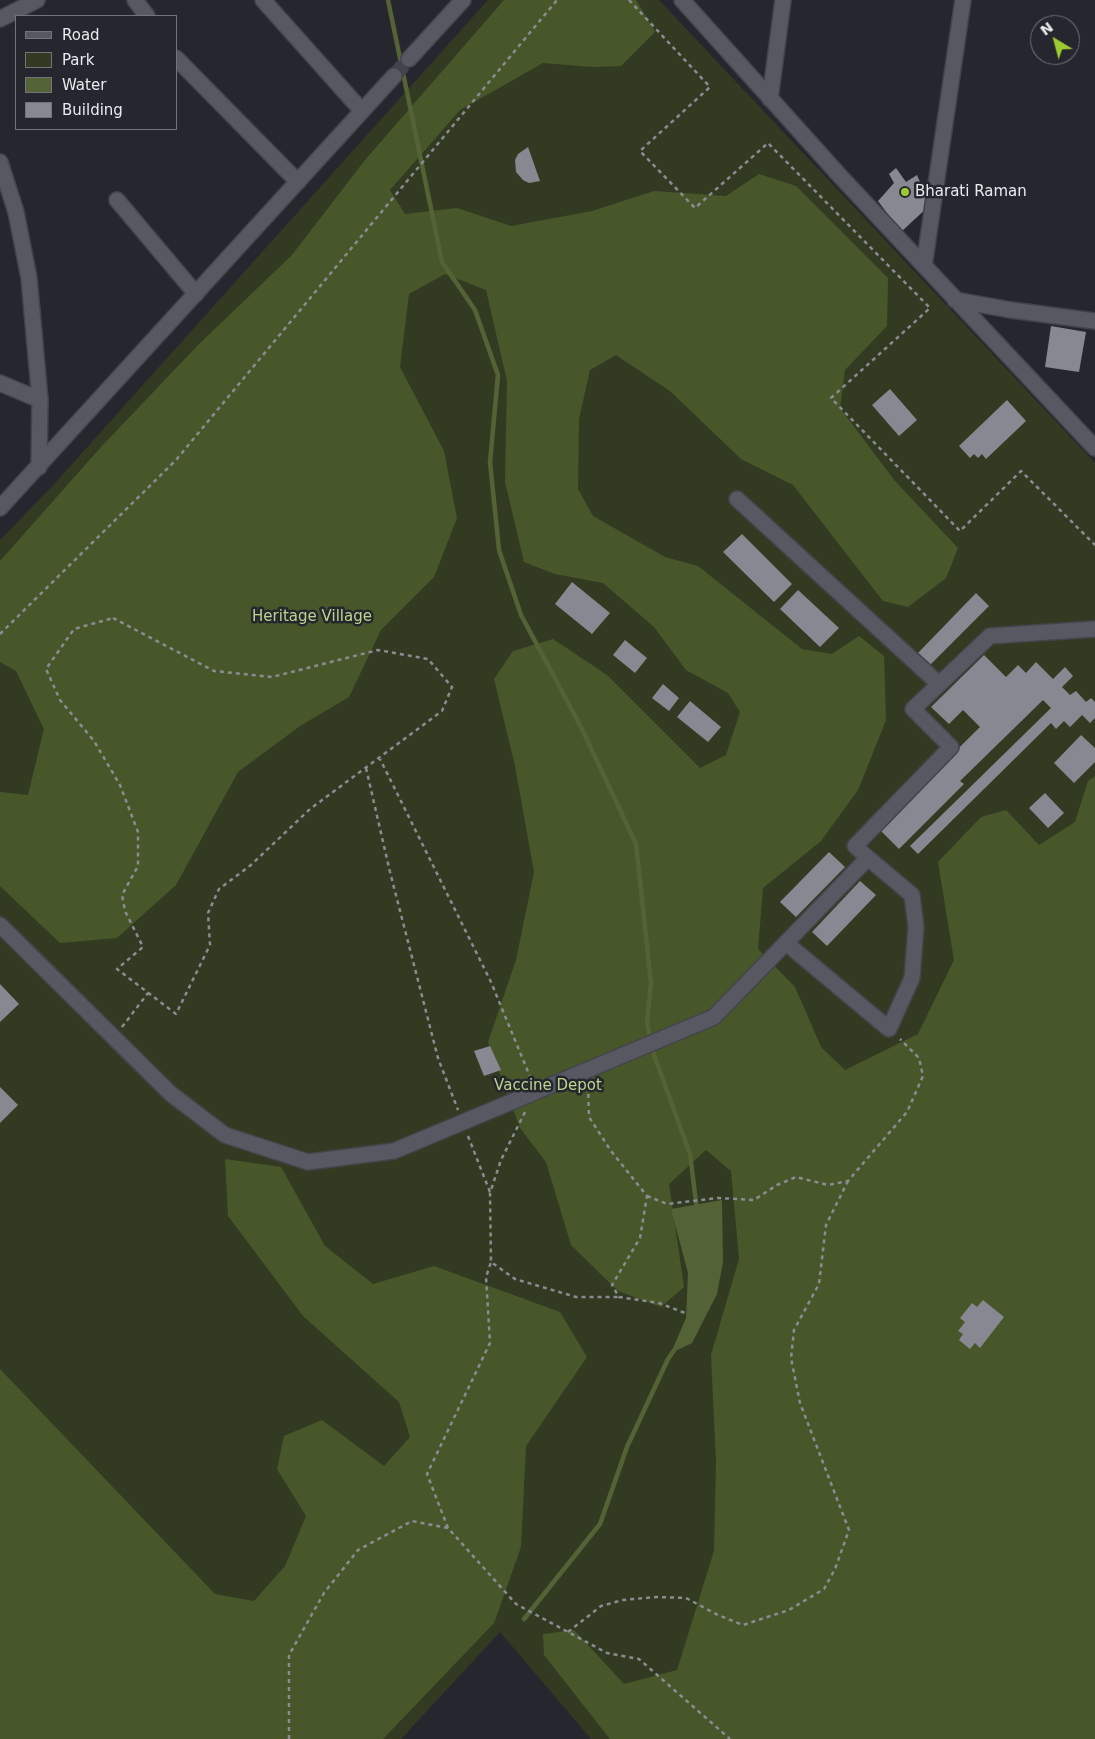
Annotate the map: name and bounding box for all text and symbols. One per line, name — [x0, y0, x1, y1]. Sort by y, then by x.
legend — [15, 15, 178, 130]
north arrow — [1030, 15, 1080, 65]
text: N — [1037, 19, 1056, 39]
text: Road — [62, 26, 100, 44]
text: Park — [62, 51, 94, 69]
text: Water — [62, 76, 106, 94]
text: Building — [62, 101, 123, 119]
place label: Bharati Raman — [915, 183, 1027, 201]
marker: Bharati Raman — [899, 186, 911, 198]
park label: Heritage Village — [252, 608, 372, 626]
park label: Vaccine Depot — [494, 1077, 602, 1095]

